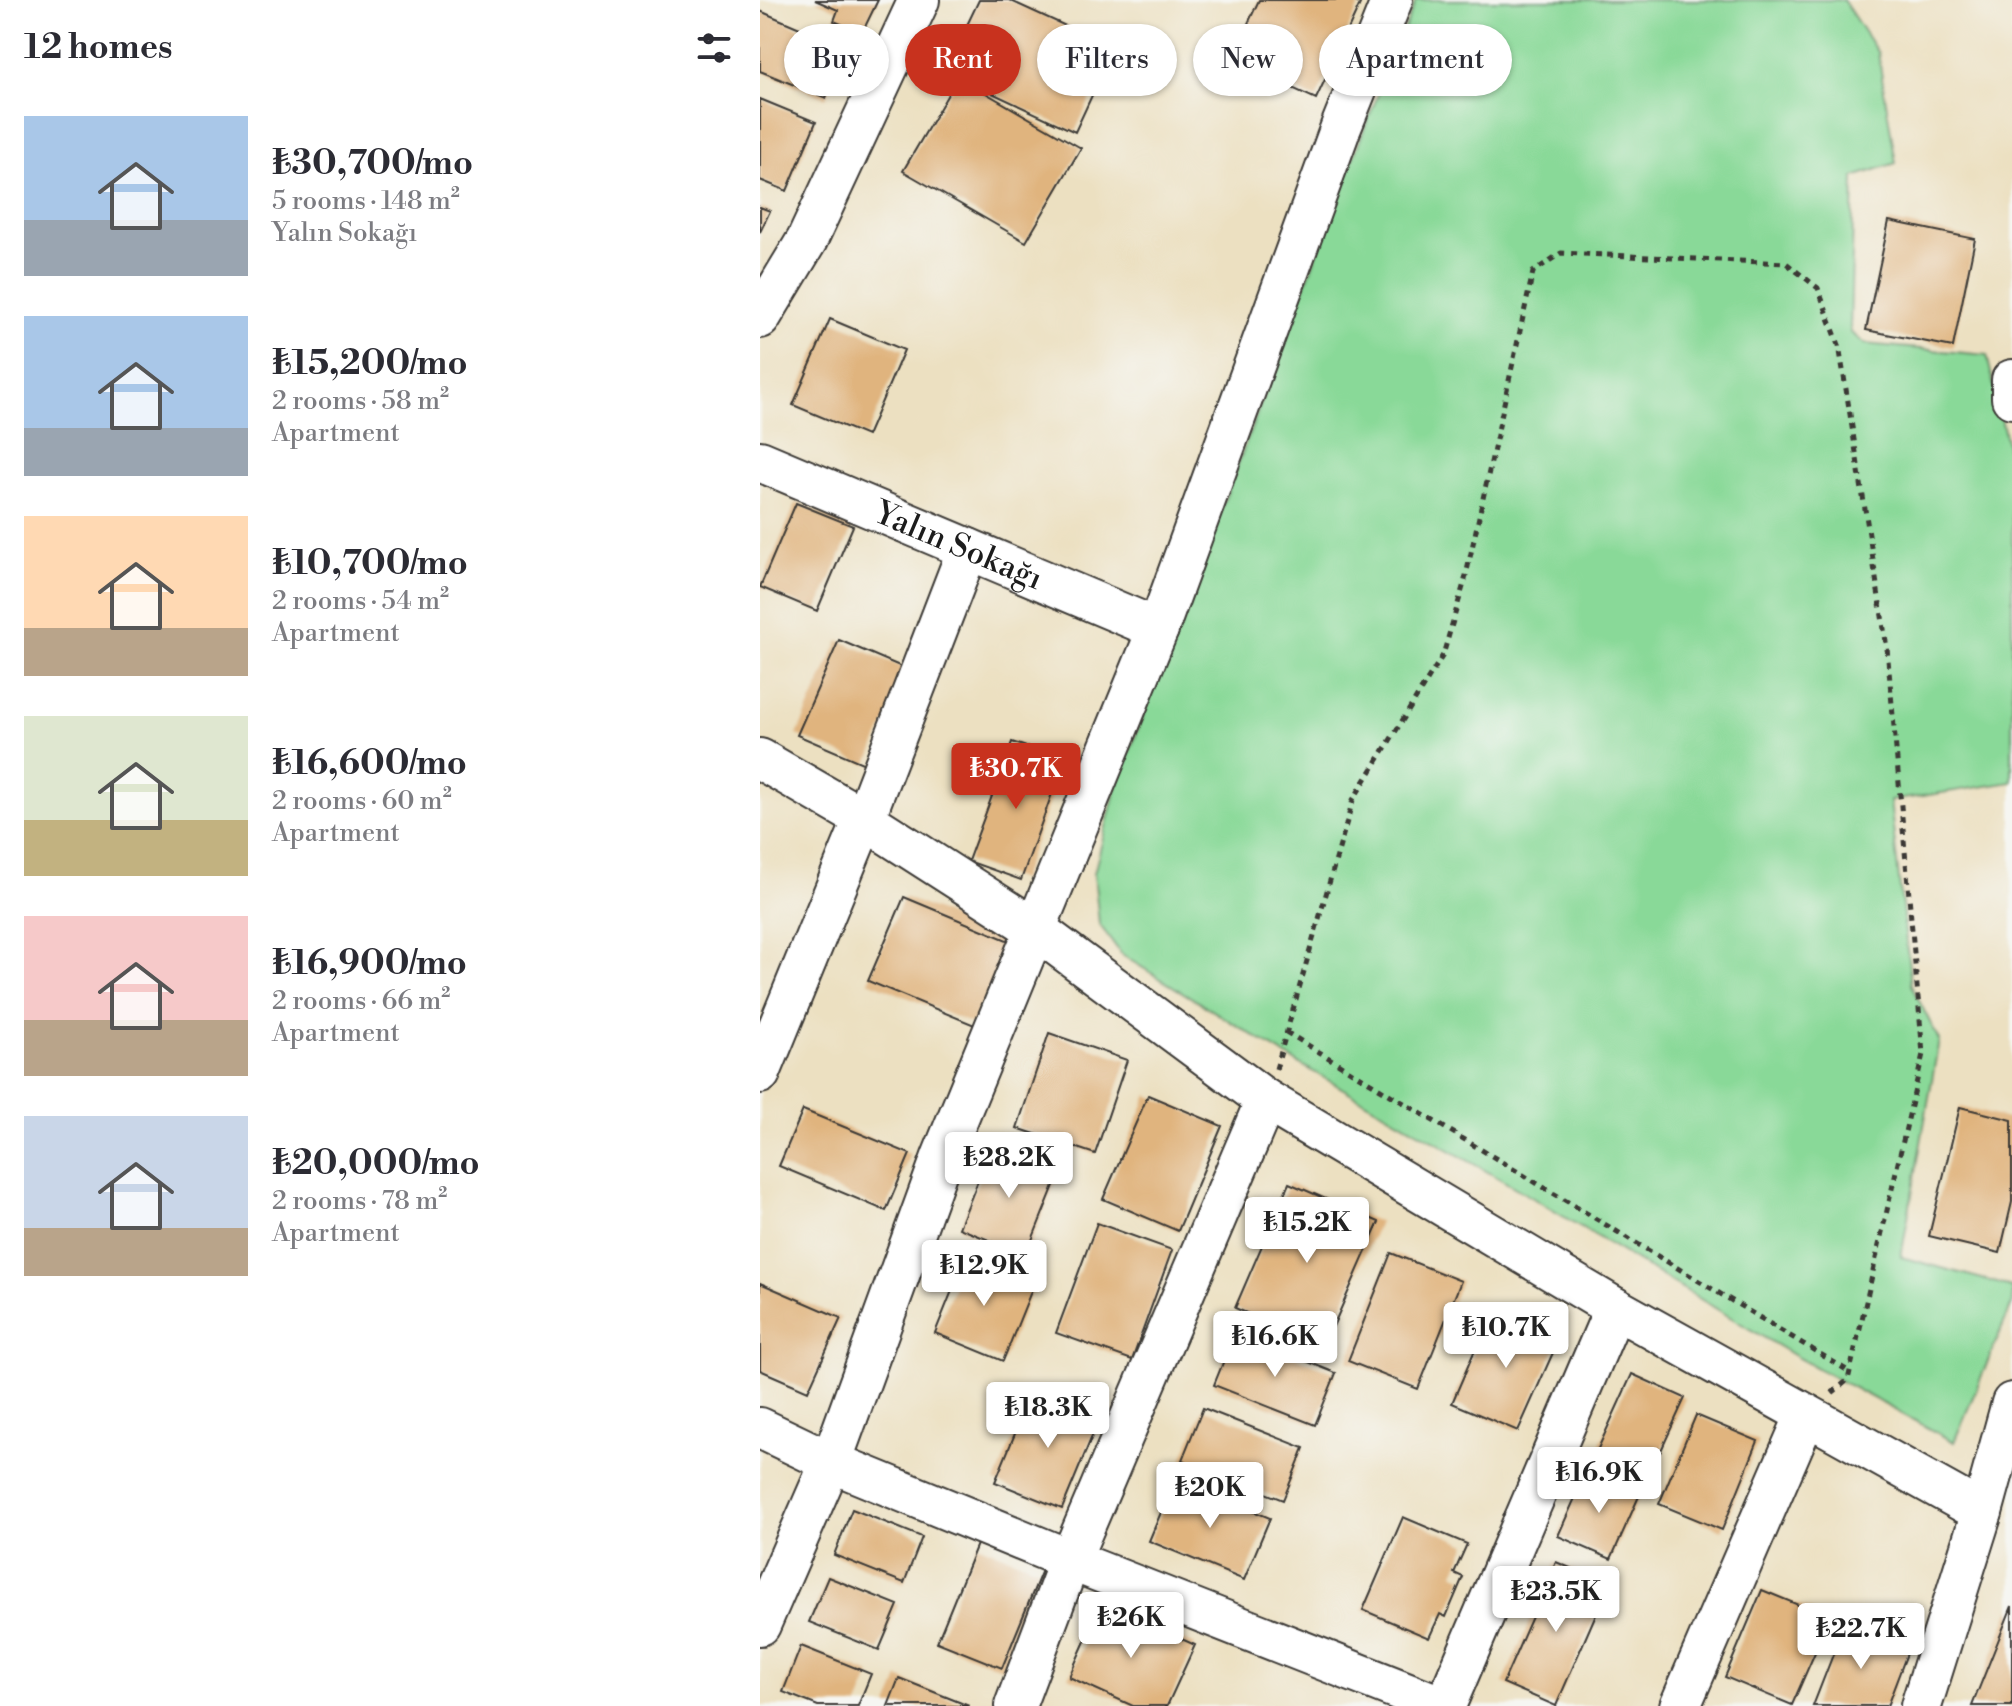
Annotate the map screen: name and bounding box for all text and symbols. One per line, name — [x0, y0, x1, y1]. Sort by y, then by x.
chip: Buy — [784, 24, 889, 96]
chip: Rent — [905, 24, 1021, 96]
chip: Filters — [1037, 24, 1177, 96]
chip: New — [1193, 24, 1303, 96]
chip: Apartment — [1319, 24, 1512, 96]
icon: filters — [692, 26, 736, 70]
text: 12 homes — [24, 27, 173, 69]
text: ₺30,700/mo — [272, 143, 473, 185]
icon: home — [88, 148, 184, 244]
text: 5 rooms · 148 m² — [272, 185, 460, 217]
text: Yalın Sokağı — [272, 217, 417, 249]
text: ₺15,200/mo — [272, 343, 468, 385]
icon: home — [88, 348, 184, 444]
text: 2 rooms · 58 m² — [272, 385, 449, 417]
text: Apartment — [272, 417, 400, 449]
street label: Yalın Sokağı — [867, 492, 1049, 599]
text: ₺10,700/mo — [272, 543, 468, 585]
icon: home — [88, 548, 184, 644]
text: 2 rooms · 54 m² — [272, 585, 449, 617]
text: Apartment — [272, 617, 400, 649]
text: ₺16,600/mo — [272, 743, 467, 785]
pin: ₺30.7K — [951, 743, 1081, 811]
icon: home — [88, 748, 184, 844]
text: ₺30.7K — [969, 753, 1063, 785]
text: 2 rooms · 60 m² — [272, 785, 452, 817]
text: Apartment — [272, 817, 400, 849]
text: ₺16,900/mo — [272, 943, 467, 985]
icon: home — [88, 948, 184, 1044]
text: 2 rooms · 66 m² — [272, 985, 450, 1017]
text: Apartment — [272, 1017, 400, 1049]
pin: ₺28.2K — [944, 1132, 1074, 1200]
text: ₺28.2K — [963, 1142, 1055, 1174]
text: ₺20,000/mo — [272, 1143, 480, 1185]
icon: home — [88, 1148, 184, 1244]
text: 2 rooms · 78 m² — [272, 1185, 447, 1217]
pin: ₺15.2K — [1242, 1197, 1372, 1265]
text: ₺15.2K — [1263, 1207, 1351, 1239]
text: Apartment — [272, 1217, 400, 1249]
pin: ₺12.9K — [919, 1240, 1049, 1308]
text: ₺12.9K — [940, 1250, 1028, 1282]
pin: ₺10.7K — [1441, 1302, 1571, 1370]
pin: ₺16.6K — [1210, 1311, 1340, 1379]
text: ₺10.7K — [1461, 1312, 1551, 1344]
text: ₺16.6K — [1231, 1321, 1319, 1353]
pin: ₺18.3K — [983, 1382, 1113, 1450]
text: ₺18.3K — [1004, 1392, 1092, 1424]
pin: ₺16.9K — [1534, 1447, 1664, 1515]
text: ₺16.9K — [1555, 1457, 1643, 1489]
pin: ₺20K — [1163, 1462, 1257, 1530]
text: ₺20K — [1174, 1472, 1246, 1504]
pin: ₺23.5K — [1491, 1566, 1621, 1634]
text: ₺23.5K — [1510, 1576, 1602, 1608]
pin: ₺26K — [1084, 1592, 1178, 1660]
text: ₺26K — [1097, 1602, 1165, 1634]
pin: ₺22.7K — [1796, 1603, 1926, 1671]
text: ₺22.7K — [1815, 1613, 1907, 1645]

